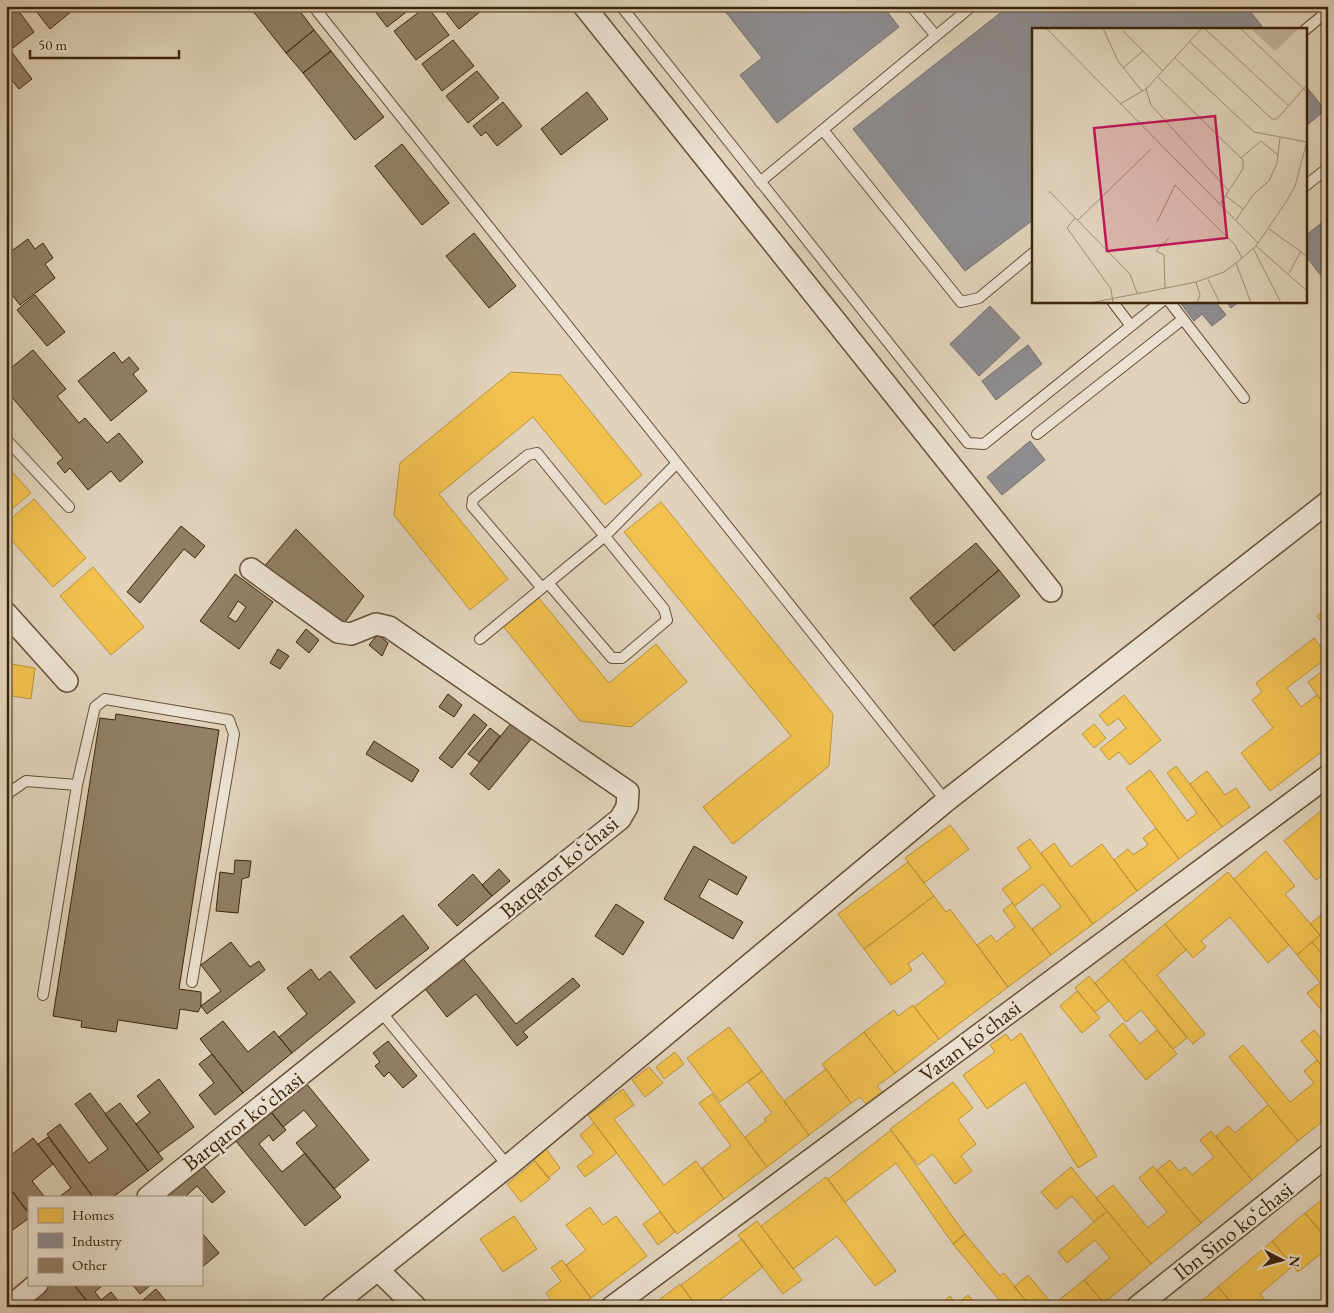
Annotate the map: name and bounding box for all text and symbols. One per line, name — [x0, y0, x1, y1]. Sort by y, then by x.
scale bar — [30, 28, 179, 60]
inset map — [1032, 28, 1306, 302]
text: 50 m — [38, 35, 67, 54]
street label: Barqaror koʻchasi — [494, 809, 624, 925]
street label: Vatan koʻchasi — [913, 993, 1027, 1089]
street label: Barqaror koʻchasi — [176, 1065, 310, 1177]
street label: Ibn Sino koʻchasi — [1167, 1175, 1299, 1287]
legend — [28, 1196, 202, 1286]
text: Homes — [72, 1205, 114, 1224]
text: Industry — [72, 1231, 122, 1250]
north arrow — [1256, 1236, 1306, 1286]
text: Other — [72, 1255, 107, 1274]
text: N — [1285, 1255, 1304, 1269]

